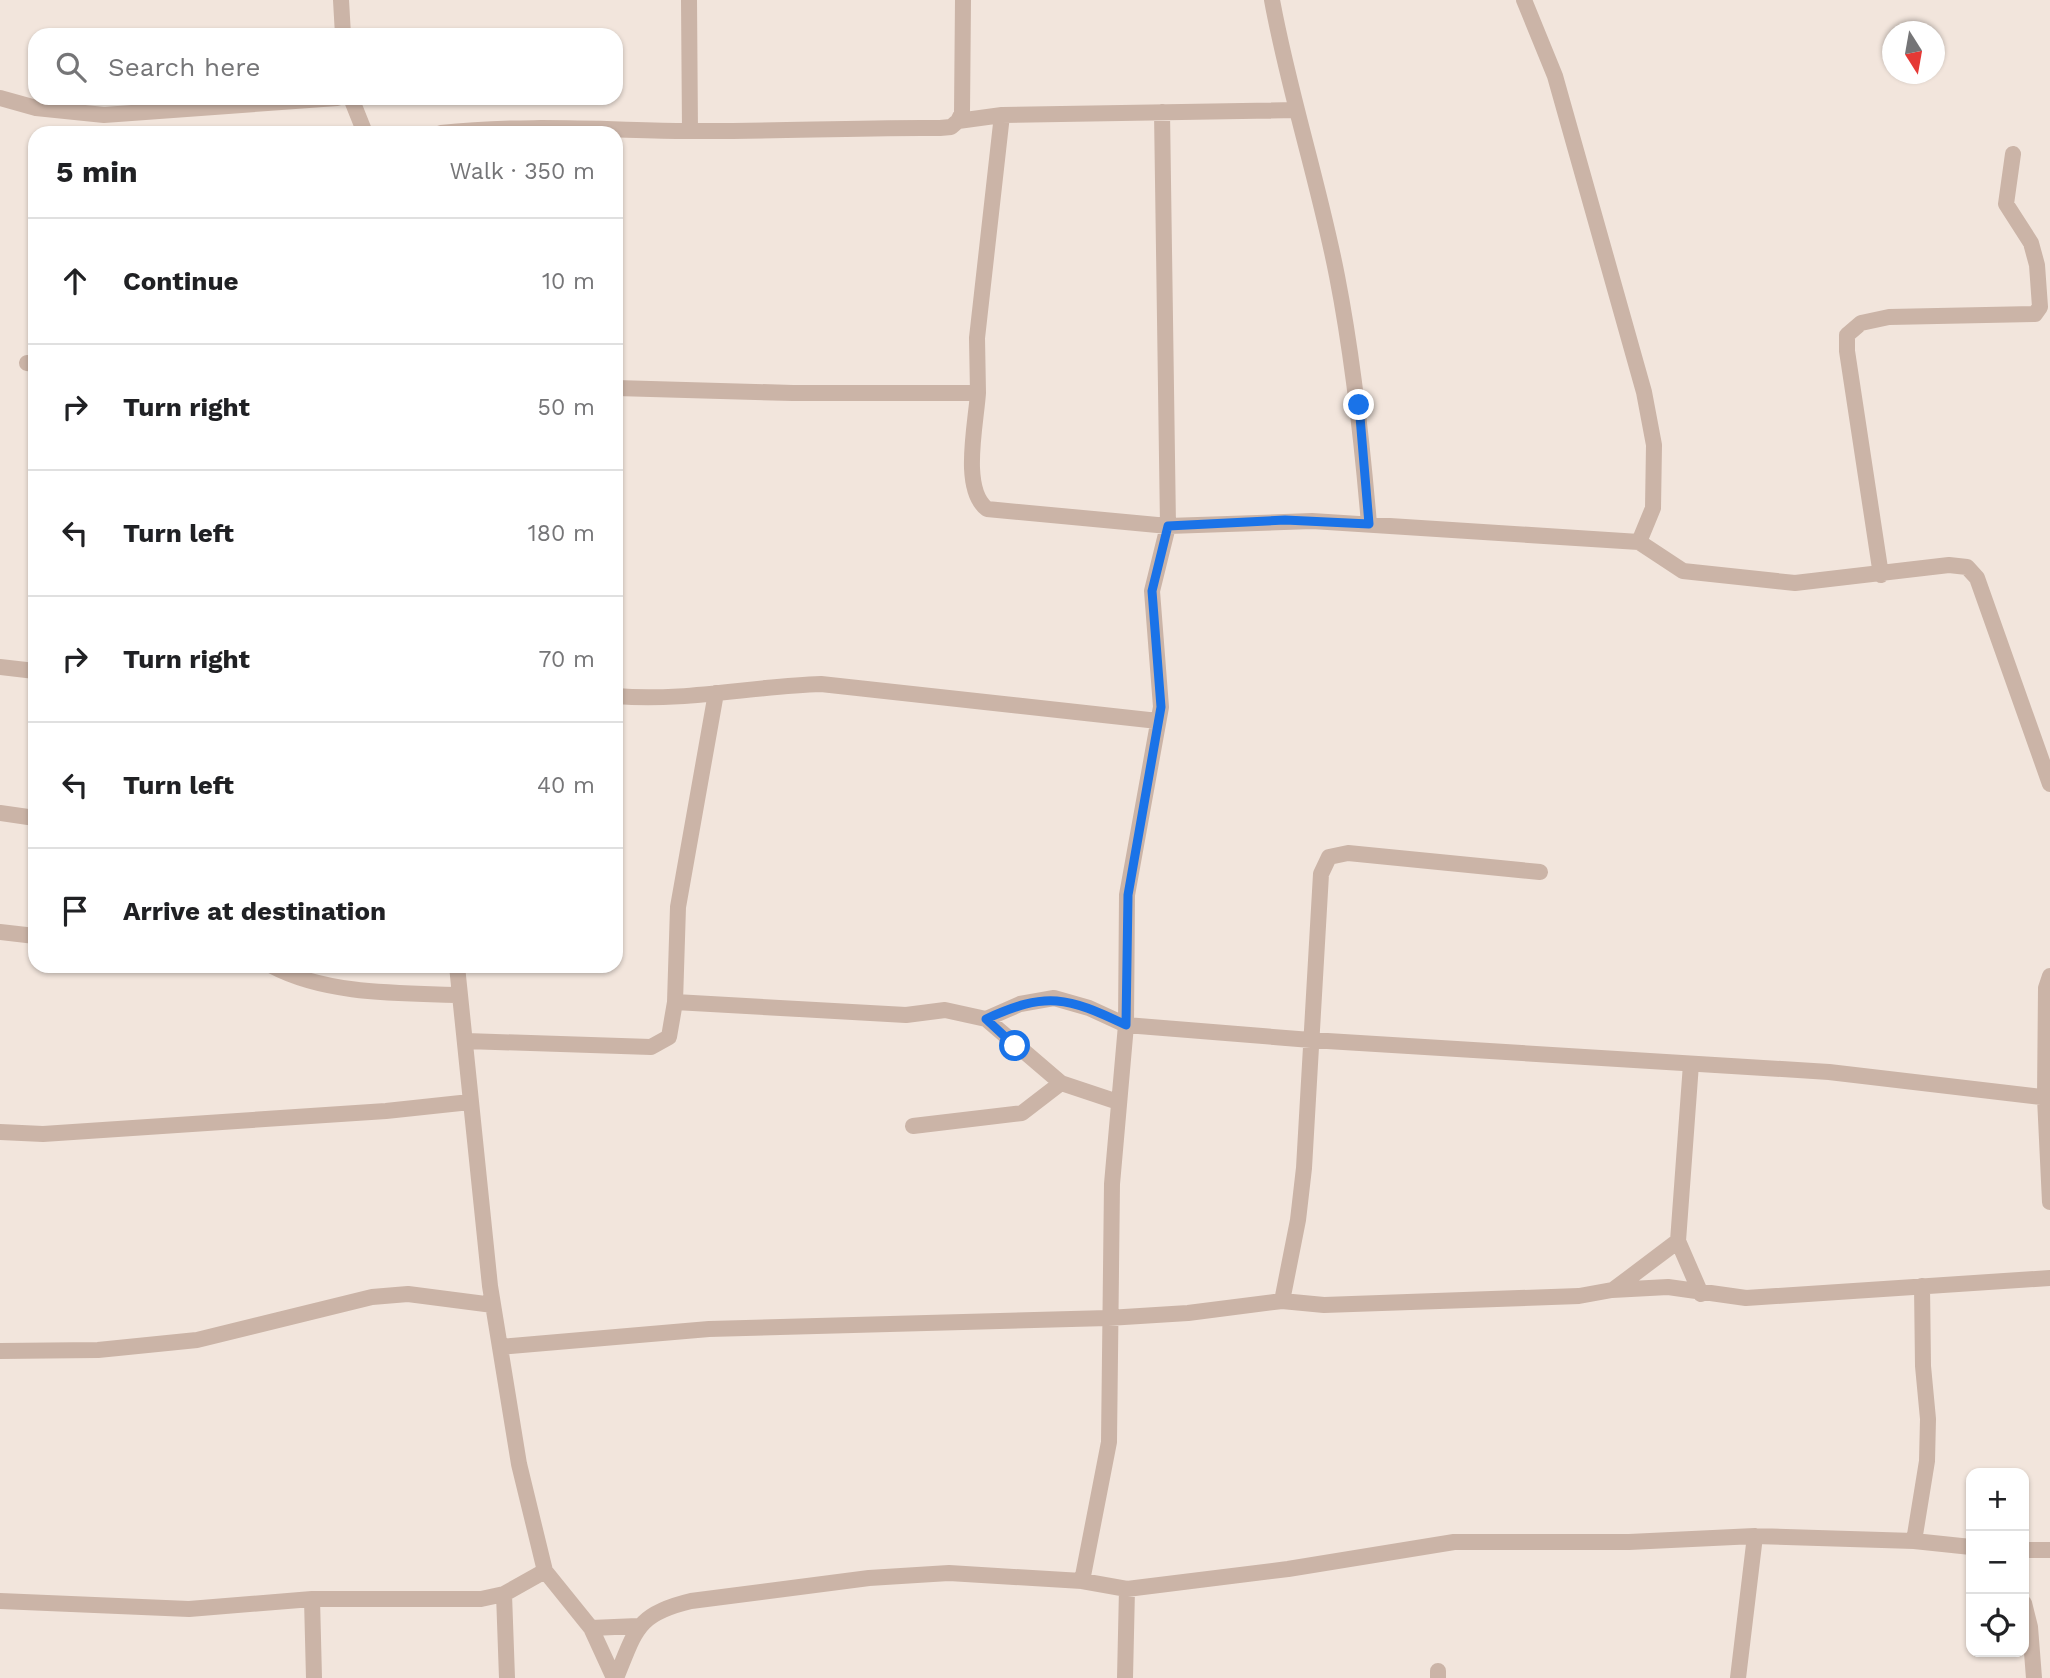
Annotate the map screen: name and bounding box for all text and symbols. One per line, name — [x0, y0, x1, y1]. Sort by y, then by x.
north arrow — [1882, 21, 1945, 84]
search box — [28, 28, 623, 105]
icon: search — [52, 48, 90, 86]
text: Search here — [108, 52, 260, 82]
text: 5 min — [56, 154, 138, 189]
text: Walk · 350 m — [449, 158, 595, 185]
icon: ahead — [56, 262, 94, 300]
text: Continue — [123, 266, 239, 296]
text: 10 m — [542, 268, 595, 295]
icon: right — [56, 388, 94, 426]
route end — [1343, 389, 1374, 420]
text: Turn right — [123, 392, 250, 422]
text: 50 m — [538, 394, 595, 421]
icon: left — [56, 514, 94, 552]
text: Turn left — [123, 518, 234, 548]
text: 180 m — [528, 520, 595, 547]
icon: right — [56, 640, 94, 678]
text: Turn right — [123, 644, 250, 674]
text: 70 m — [538, 646, 595, 673]
icon: left — [56, 766, 94, 804]
text: Turn left — [123, 770, 234, 800]
text: 40 m — [537, 772, 595, 799]
icon: arrive — [56, 892, 94, 930]
text: Arrive at destination — [123, 896, 386, 926]
route start — [999, 1030, 1030, 1061]
map controls — [1966, 1468, 2029, 1657]
button: + — [1966, 1468, 2029, 1531]
button: − — [1966, 1531, 2029, 1594]
button: locate — [1966, 1594, 2029, 1657]

